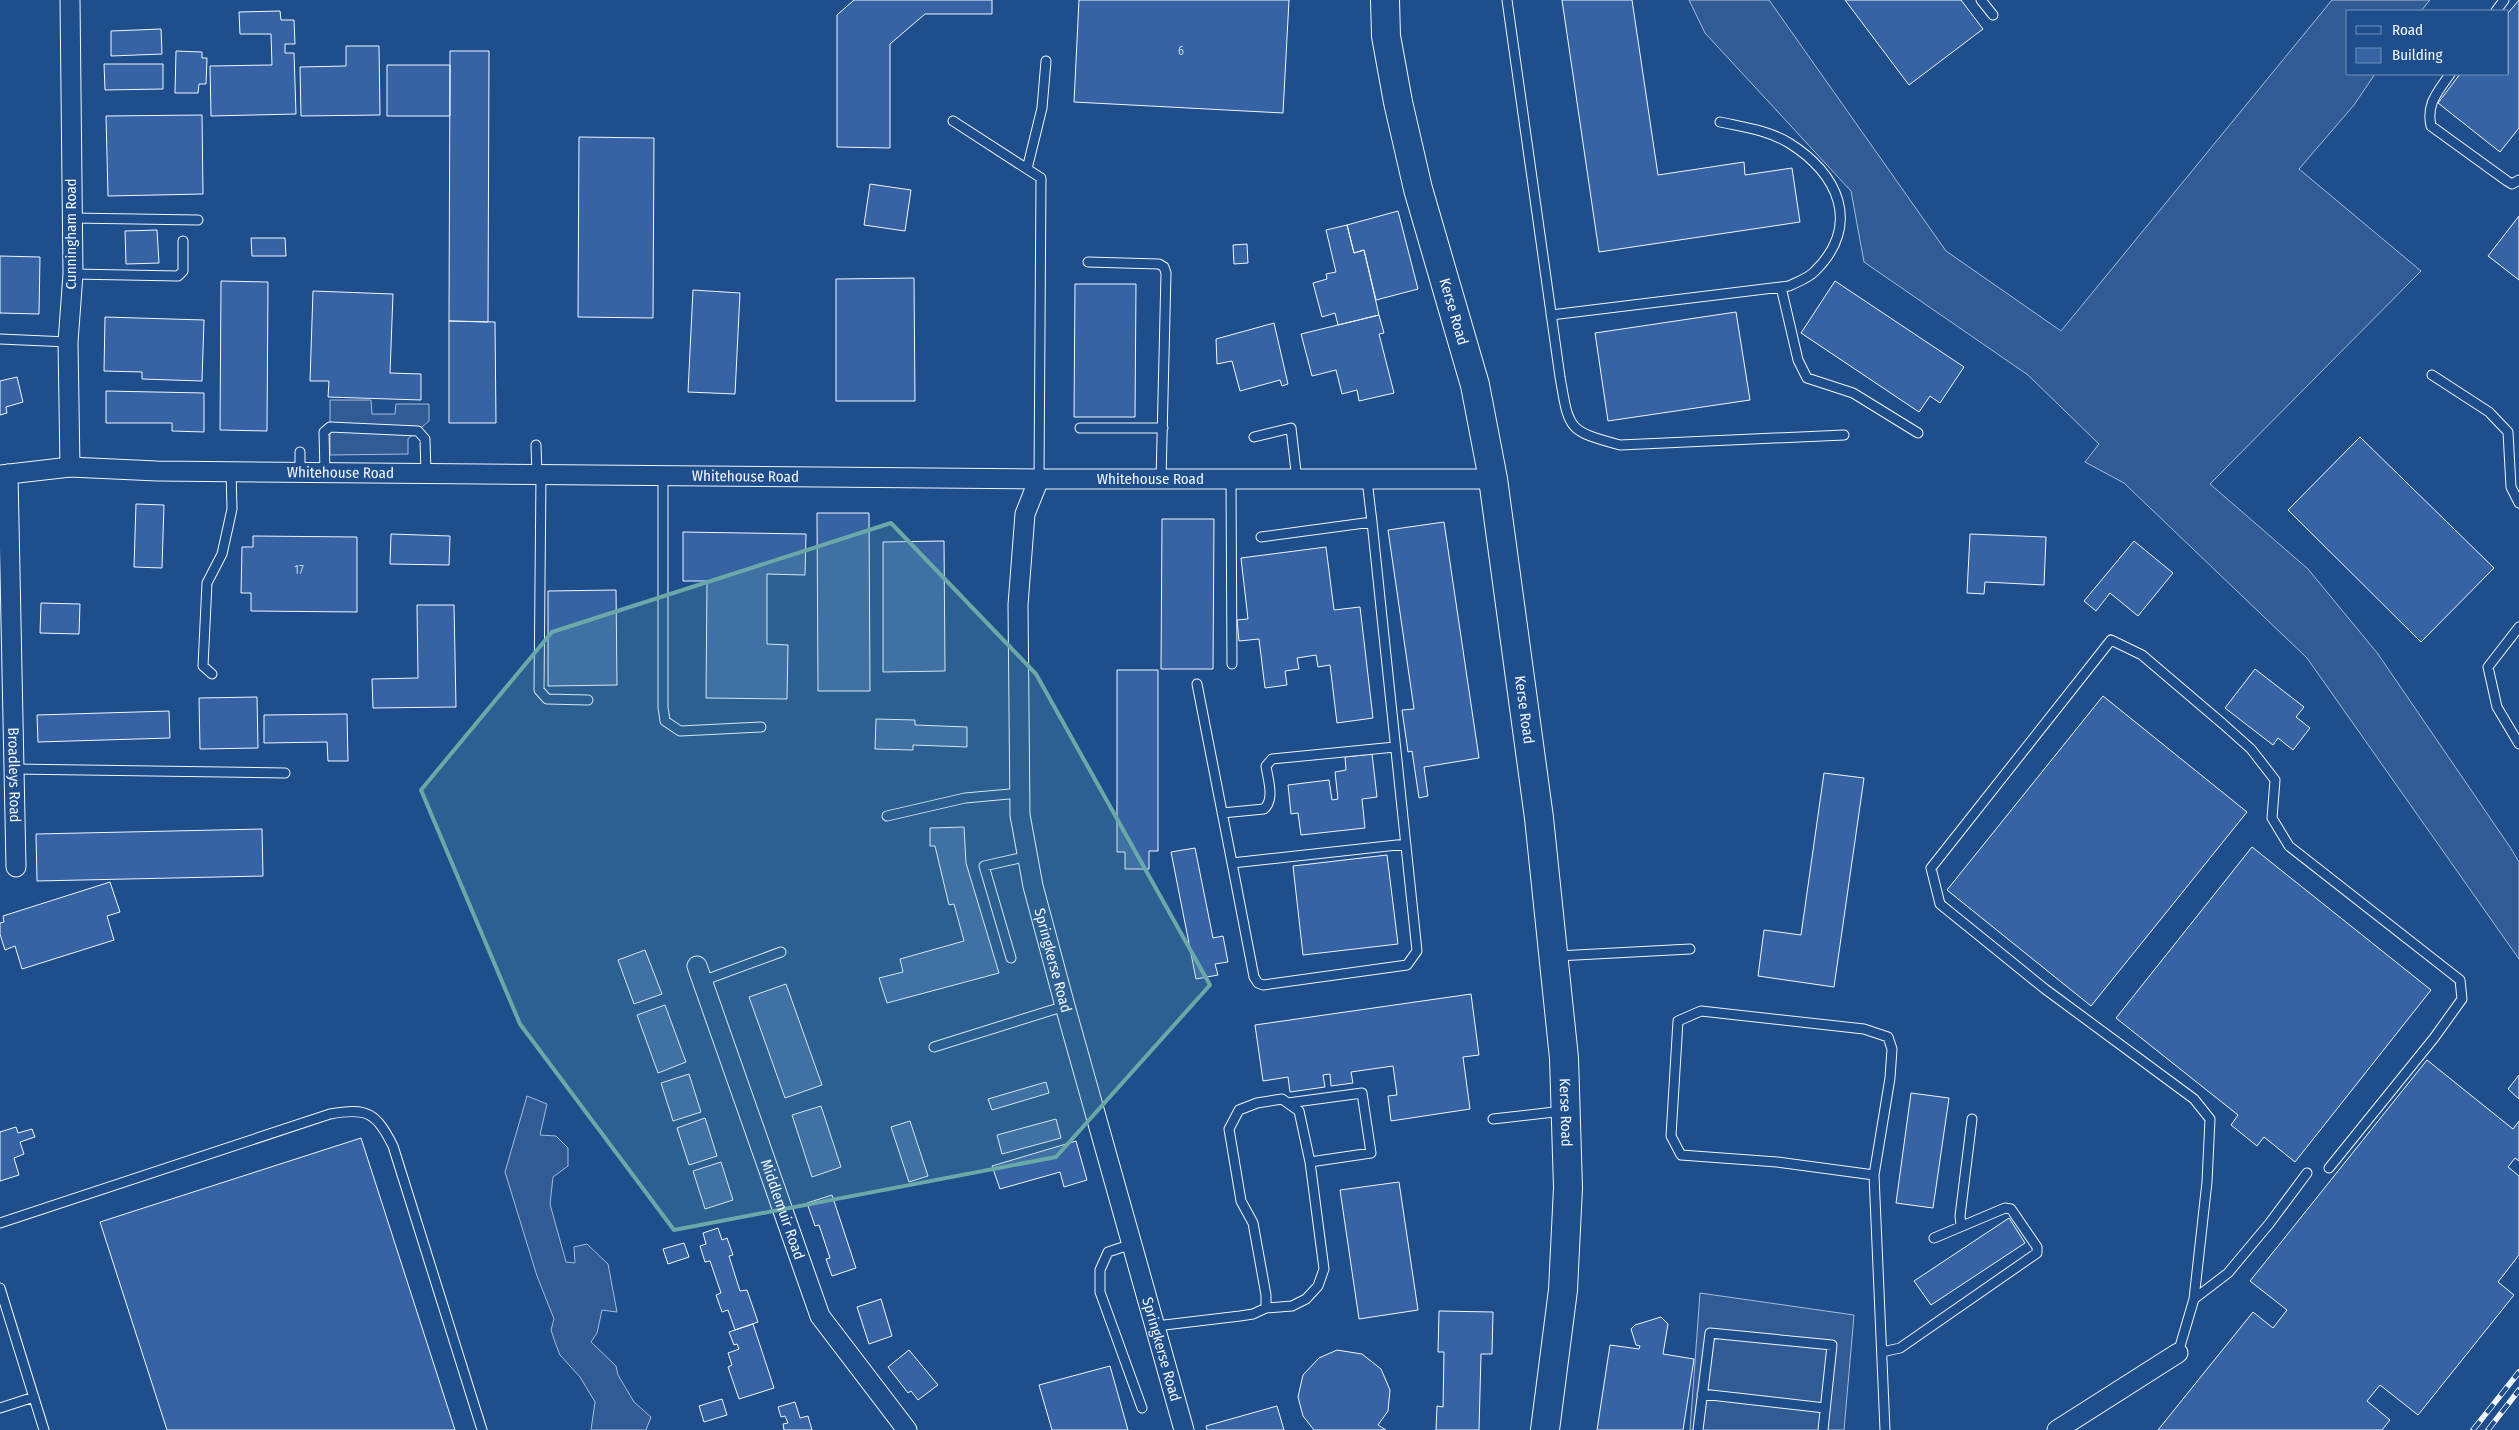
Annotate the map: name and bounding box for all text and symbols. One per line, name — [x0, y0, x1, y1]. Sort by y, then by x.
legend — [2346, 10, 2509, 75]
text: Road — [2392, 21, 2423, 39]
house number: 6 — [1178, 44, 1184, 58]
text: Building — [2392, 46, 2443, 64]
street label: Cunningham Road — [62, 178, 80, 290]
street label: Kerse Road — [1435, 276, 1472, 347]
street label: Whitehouse Road — [287, 463, 394, 482]
street label: Whitehouse Road — [692, 467, 799, 486]
street label: Whitehouse Road — [1097, 470, 1204, 488]
house number: 17 — [294, 563, 304, 577]
street label: Kerse Road — [1511, 674, 1538, 745]
street label: Broadleys Road — [4, 727, 24, 823]
street label: Springkerse Road — [1030, 906, 1075, 1014]
street label: Kerse Road — [1556, 1078, 1576, 1147]
street label: Middlemuir Road — [757, 1157, 808, 1262]
street label: Springkerse Road — [1138, 1295, 1185, 1403]

